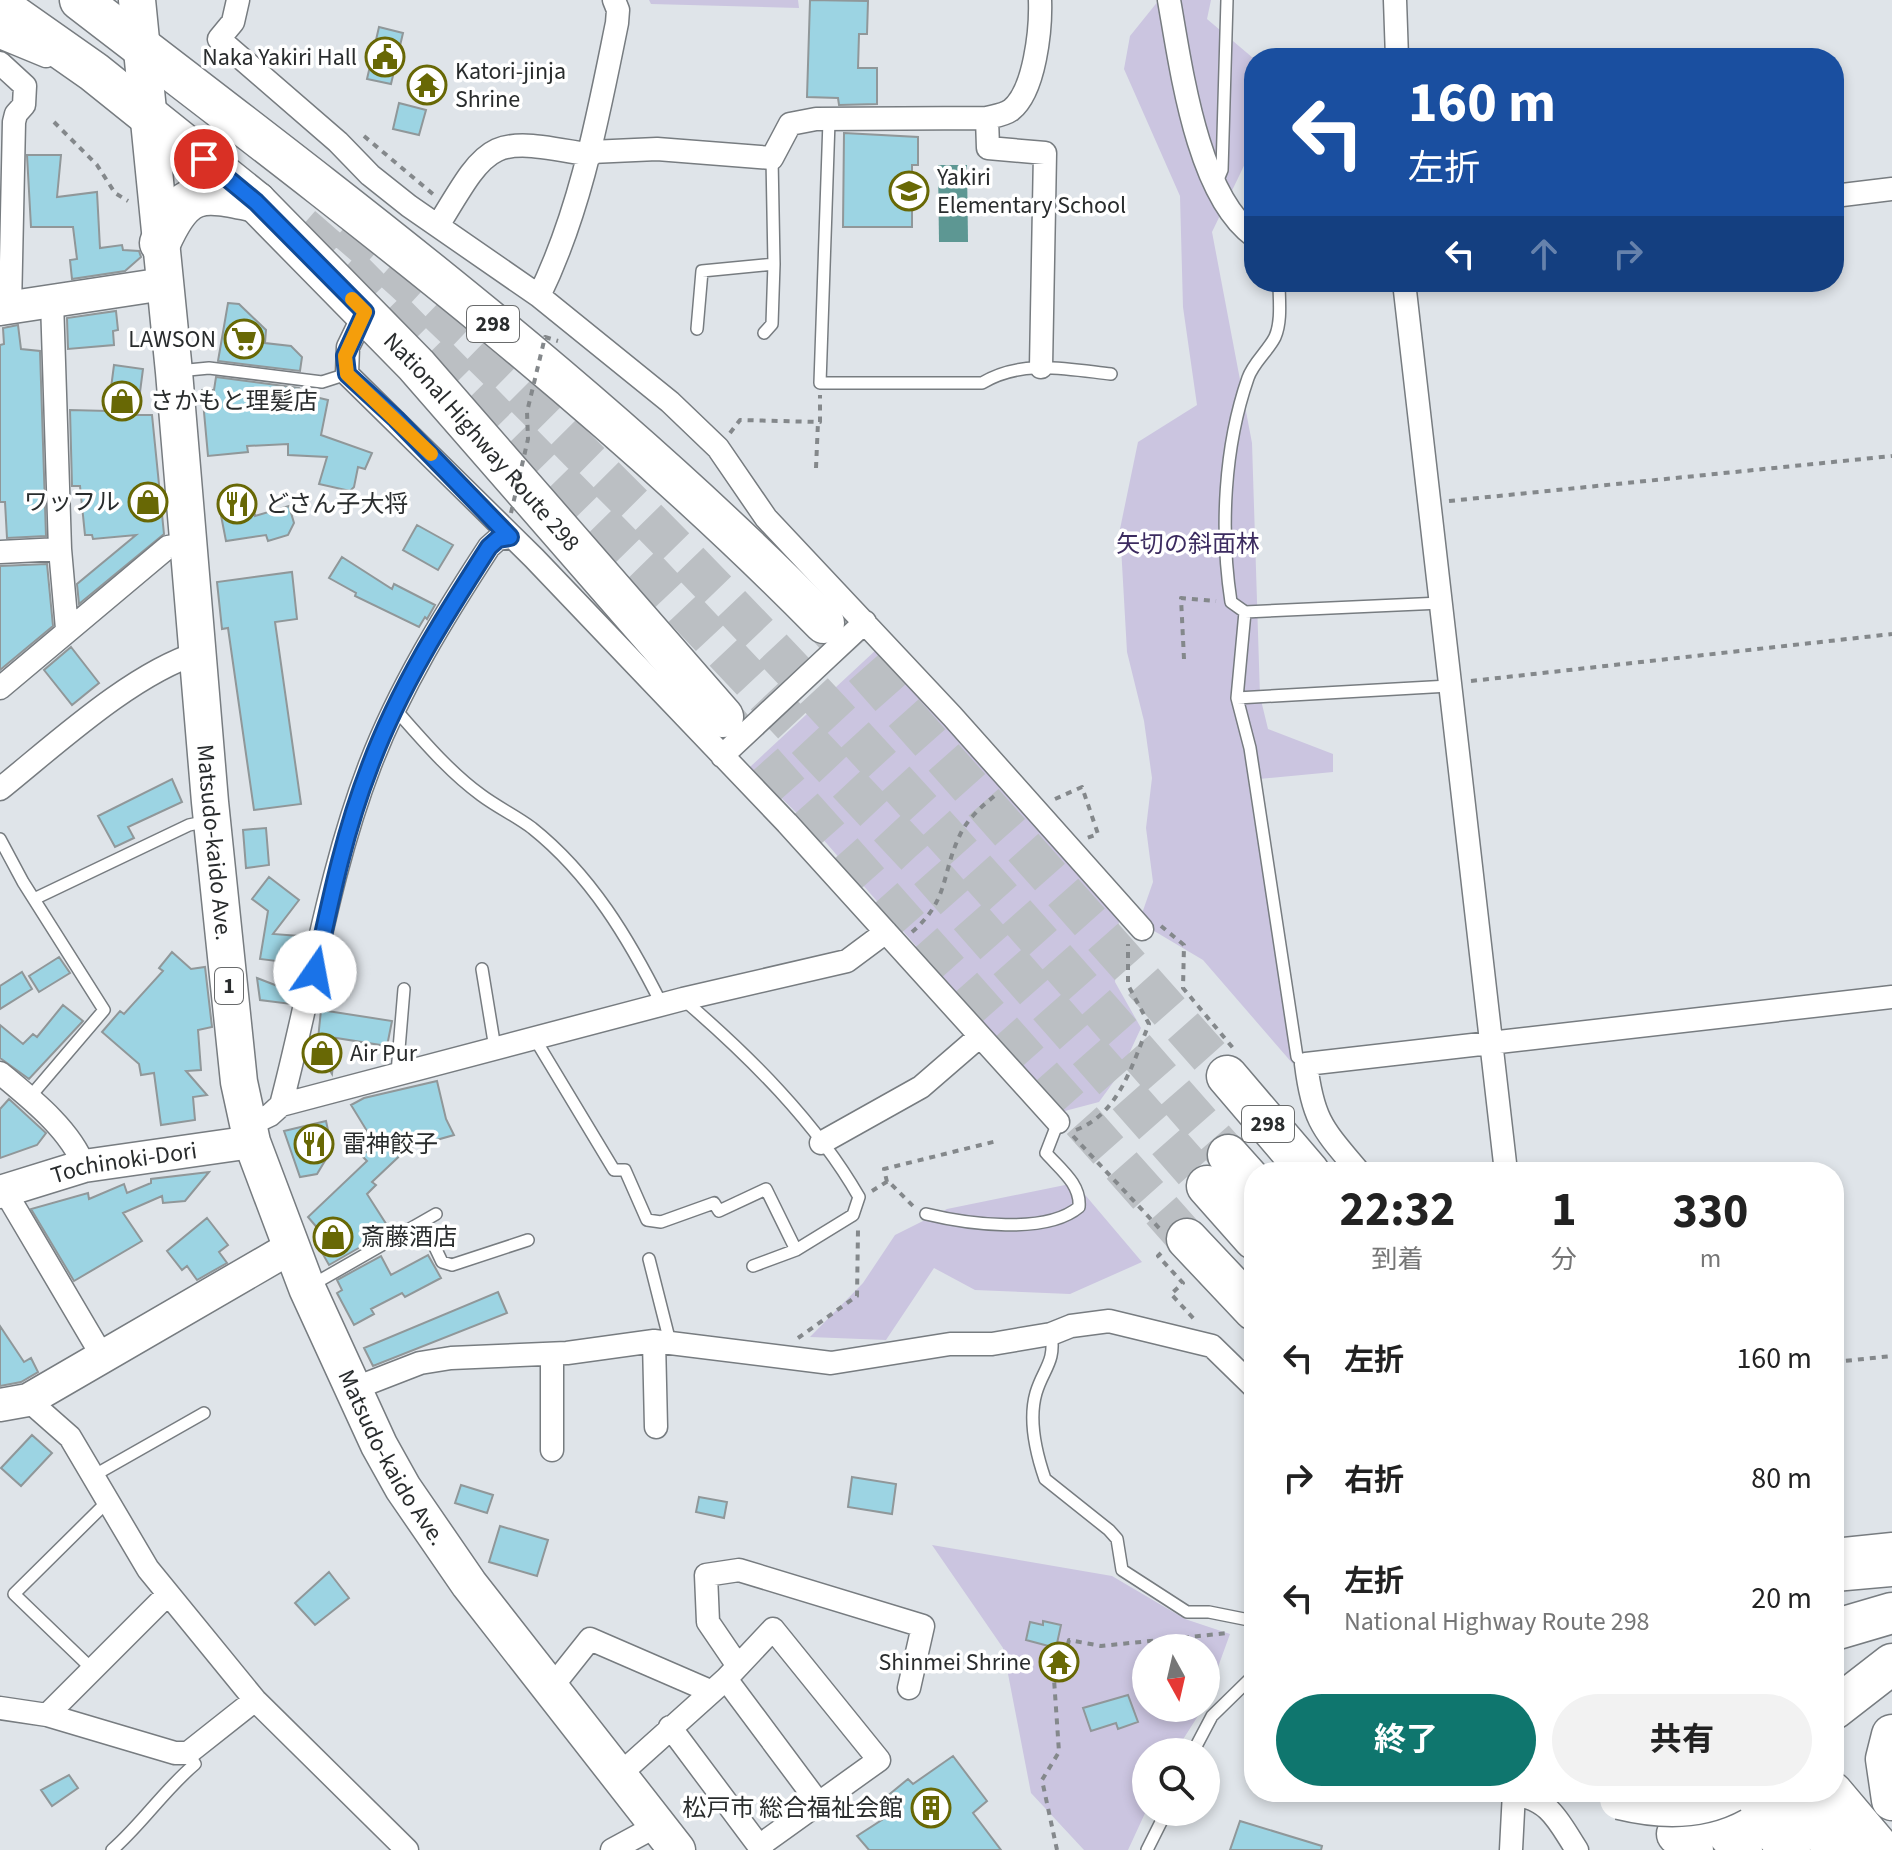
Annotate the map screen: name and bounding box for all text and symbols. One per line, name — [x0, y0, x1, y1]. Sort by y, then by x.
public building icon: Naka Yakiri Hall — [364, 36, 406, 78]
place label: Naka Yakiri Hall — [202, 40, 357, 75]
place label: Katori-jinja Shrine — [455, 54, 566, 117]
temple icon: Katori-jinja Shrine — [406, 64, 448, 106]
text: 160 m — [1408, 64, 1556, 143]
icon: left — [1276, 80, 1380, 184]
pin — [170, 125, 238, 193]
icon: arrive — [182, 137, 226, 181]
text: 左折 — [1408, 143, 1480, 194]
place label: Yakiri Elementary School — [936, 160, 1126, 223]
school or university icon: Yakiri Elementary School — [888, 170, 930, 212]
icon: left — [1438, 232, 1482, 276]
icon: ahead — [1522, 232, 1566, 276]
icon: right — [1606, 232, 1650, 276]
road number: 298 — [467, 306, 519, 342]
supermarket icon: LAWSON — [223, 318, 265, 360]
place label: LAWSON — [128, 322, 216, 357]
street label: National Highway Route 298 — [375, 324, 588, 559]
shop icon: さかもと理髪店 — [101, 380, 143, 422]
place label: さかもと理髪店 — [150, 384, 318, 419]
shop icon: ワッフル — [127, 481, 169, 523]
restaurant icon: どさん子大将 — [216, 483, 258, 525]
place label: ワッフル — [24, 485, 120, 520]
place label: どさん子大将 — [265, 487, 408, 522]
park label: 矢切の斜面林 — [1116, 527, 1260, 562]
street label: Matsudo-kaido Ave. — [188, 743, 242, 942]
position arrow — [273, 930, 357, 1014]
road number: 1 — [215, 968, 243, 1004]
shop icon: Air Pur — [301, 1032, 343, 1074]
place label: Air Pur — [350, 1036, 418, 1071]
road number: 298 — [1242, 1106, 1294, 1142]
restaurant icon: 雷神餃子 — [293, 1123, 335, 1165]
place label: 雷神餃子 — [342, 1127, 438, 1162]
street label: Tochinoki-Dori — [47, 1133, 199, 1193]
text: 22:32 — [1340, 1176, 1455, 1244]
text: 1 — [1551, 1176, 1577, 1244]
text: 330 — [1672, 1178, 1748, 1246]
shop icon: 斎藤酒店 — [312, 1216, 354, 1258]
place label: 斎藤酒店 — [361, 1220, 457, 1255]
text: m — [1700, 1240, 1721, 1277]
text: 到着 — [1371, 1241, 1423, 1278]
text: 分 — [1551, 1241, 1577, 1278]
icon: left — [1276, 1336, 1320, 1380]
text: 160 m — [1736, 1337, 1812, 1380]
text: 左折 — [1344, 1339, 1404, 1382]
street label: Matsudo-kaido Ave. — [329, 1364, 455, 1552]
icon: right — [1276, 1456, 1320, 1500]
text: 80 m — [1751, 1457, 1812, 1500]
text: 右折 — [1344, 1459, 1404, 1502]
text: 左折 — [1344, 1560, 1404, 1603]
icon: left — [1276, 1576, 1320, 1620]
text: 20 m — [1751, 1577, 1812, 1620]
text: National Highway Route 298 — [1344, 1603, 1650, 1640]
north arrow — [1132, 1634, 1220, 1722]
map controls — [1132, 1634, 1220, 1826]
temple icon: Shinmei Shrine — [1038, 1641, 1080, 1683]
place label: Shinmei Shrine — [878, 1645, 1031, 1680]
button: 終了 — [1276, 1694, 1536, 1786]
button: 共有 — [1552, 1694, 1812, 1786]
button: search — [1132, 1738, 1220, 1826]
building icon: 松戸市 総合福祉会館 — [910, 1787, 952, 1829]
place label: 松戸市 総合福祉会館 — [682, 1791, 903, 1826]

